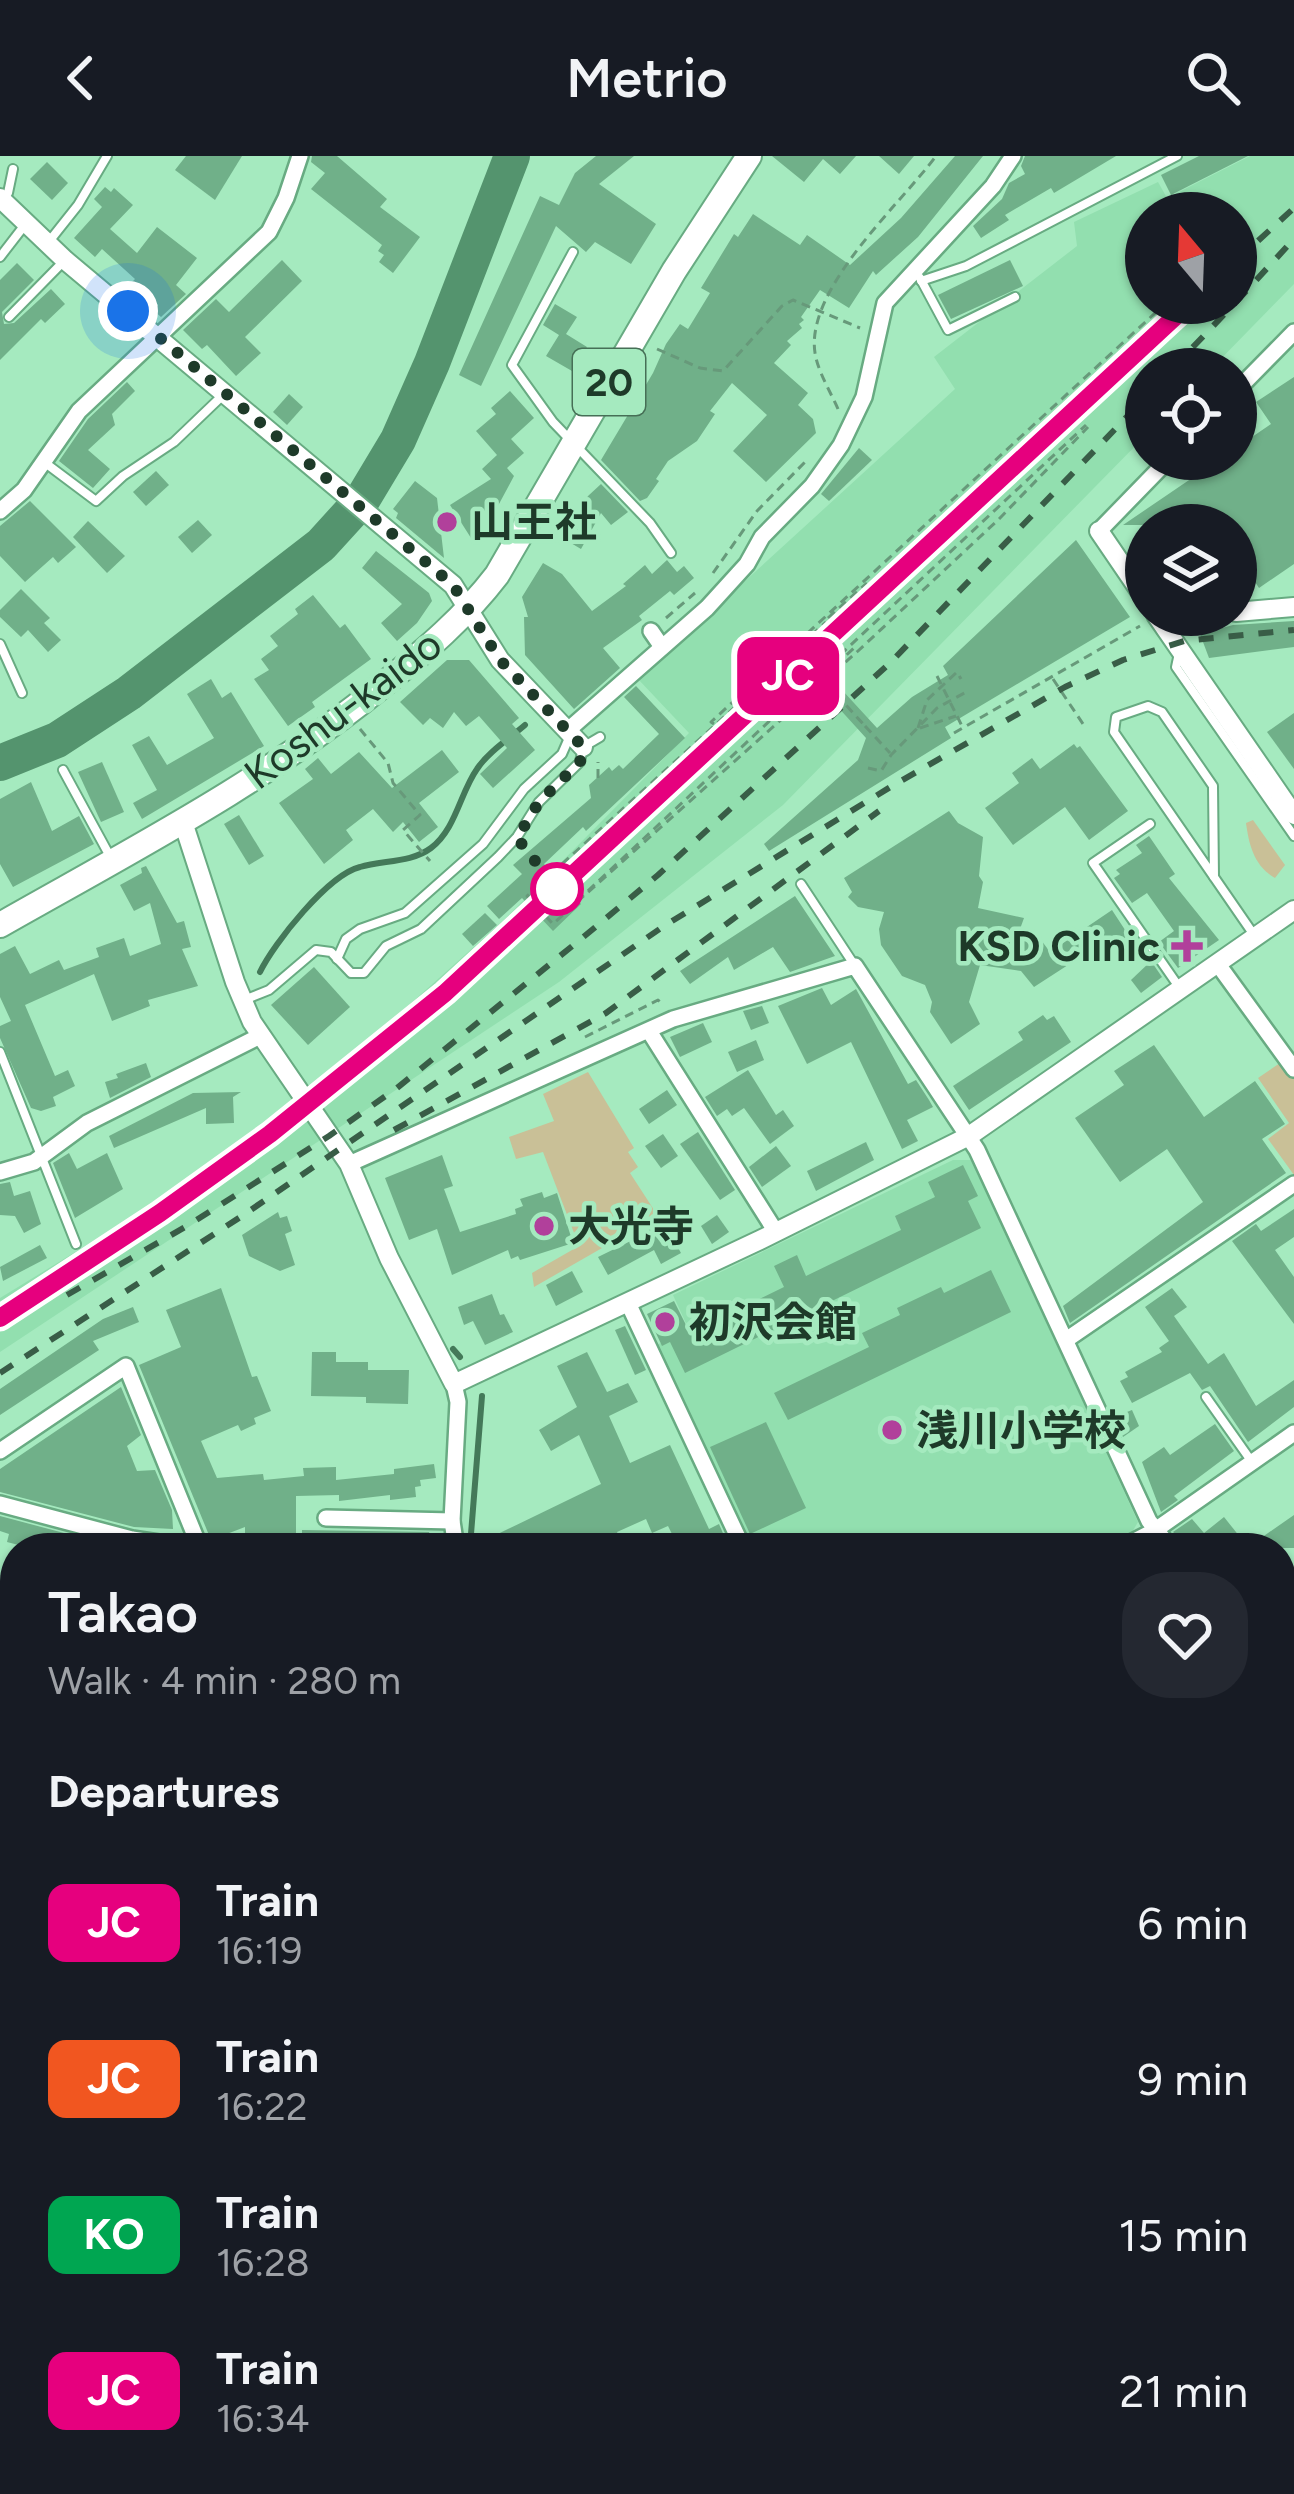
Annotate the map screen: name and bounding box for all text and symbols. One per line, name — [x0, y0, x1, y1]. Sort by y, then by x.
icon: back — [48, 45, 114, 111]
icon: search — [1180, 45, 1246, 111]
text: Metrio — [566, 46, 728, 111]
north arrow — [1125, 192, 1257, 324]
map controls — [1125, 192, 1257, 636]
your location — [98, 281, 158, 341]
button: locate — [1125, 348, 1257, 480]
road number: 20 — [573, 349, 645, 415]
place label: 山王社 — [471, 497, 597, 548]
button: layers — [1125, 504, 1257, 636]
marker: 山王社 — [434, 509, 460, 535]
street label: Koshu-kaido — [234, 618, 452, 800]
line badge: JC — [734, 637, 842, 715]
text: JC — [761, 650, 815, 701]
unlabelled marker — [532, 864, 582, 914]
place label: KSD Clinic — [958, 921, 1160, 972]
marker: KSD Clinic — [1171, 930, 1203, 962]
place label: 大光寺 — [568, 1201, 694, 1252]
marker: 大光寺 — [531, 1213, 557, 1239]
place label: 初沢会館 — [689, 1297, 857, 1348]
marker: 初沢会館 — [652, 1309, 678, 1335]
place label: 浅川小学校 — [916, 1405, 1126, 1456]
marker: 浅川小学校 — [879, 1417, 905, 1443]
button: heart — [1122, 1572, 1248, 1698]
text: Takao — [48, 1578, 198, 1646]
text: Walk · 4 min · 280 m — [48, 1657, 401, 1704]
text: Departures — [48, 1764, 279, 1818]
text: Train — [216, 1873, 319, 1927]
text: 6 min — [1138, 1896, 1248, 1950]
text: JC — [87, 1897, 141, 1948]
text: 16:19 — [216, 1927, 302, 1974]
text: Train — [216, 2029, 319, 2083]
text: 9 min — [1138, 2052, 1248, 2106]
text: JC — [87, 2053, 141, 2104]
text: 16:22 — [216, 2083, 308, 2130]
text: Train — [216, 2185, 319, 2239]
text: 15 min — [1119, 2208, 1248, 2262]
text: KO — [83, 2209, 145, 2260]
text: 16:28 — [216, 2239, 310, 2286]
text: Train — [216, 2341, 319, 2395]
text: 21 min — [1119, 2364, 1248, 2418]
text: JC — [87, 2365, 141, 2416]
text: 16:34 — [216, 2395, 309, 2442]

